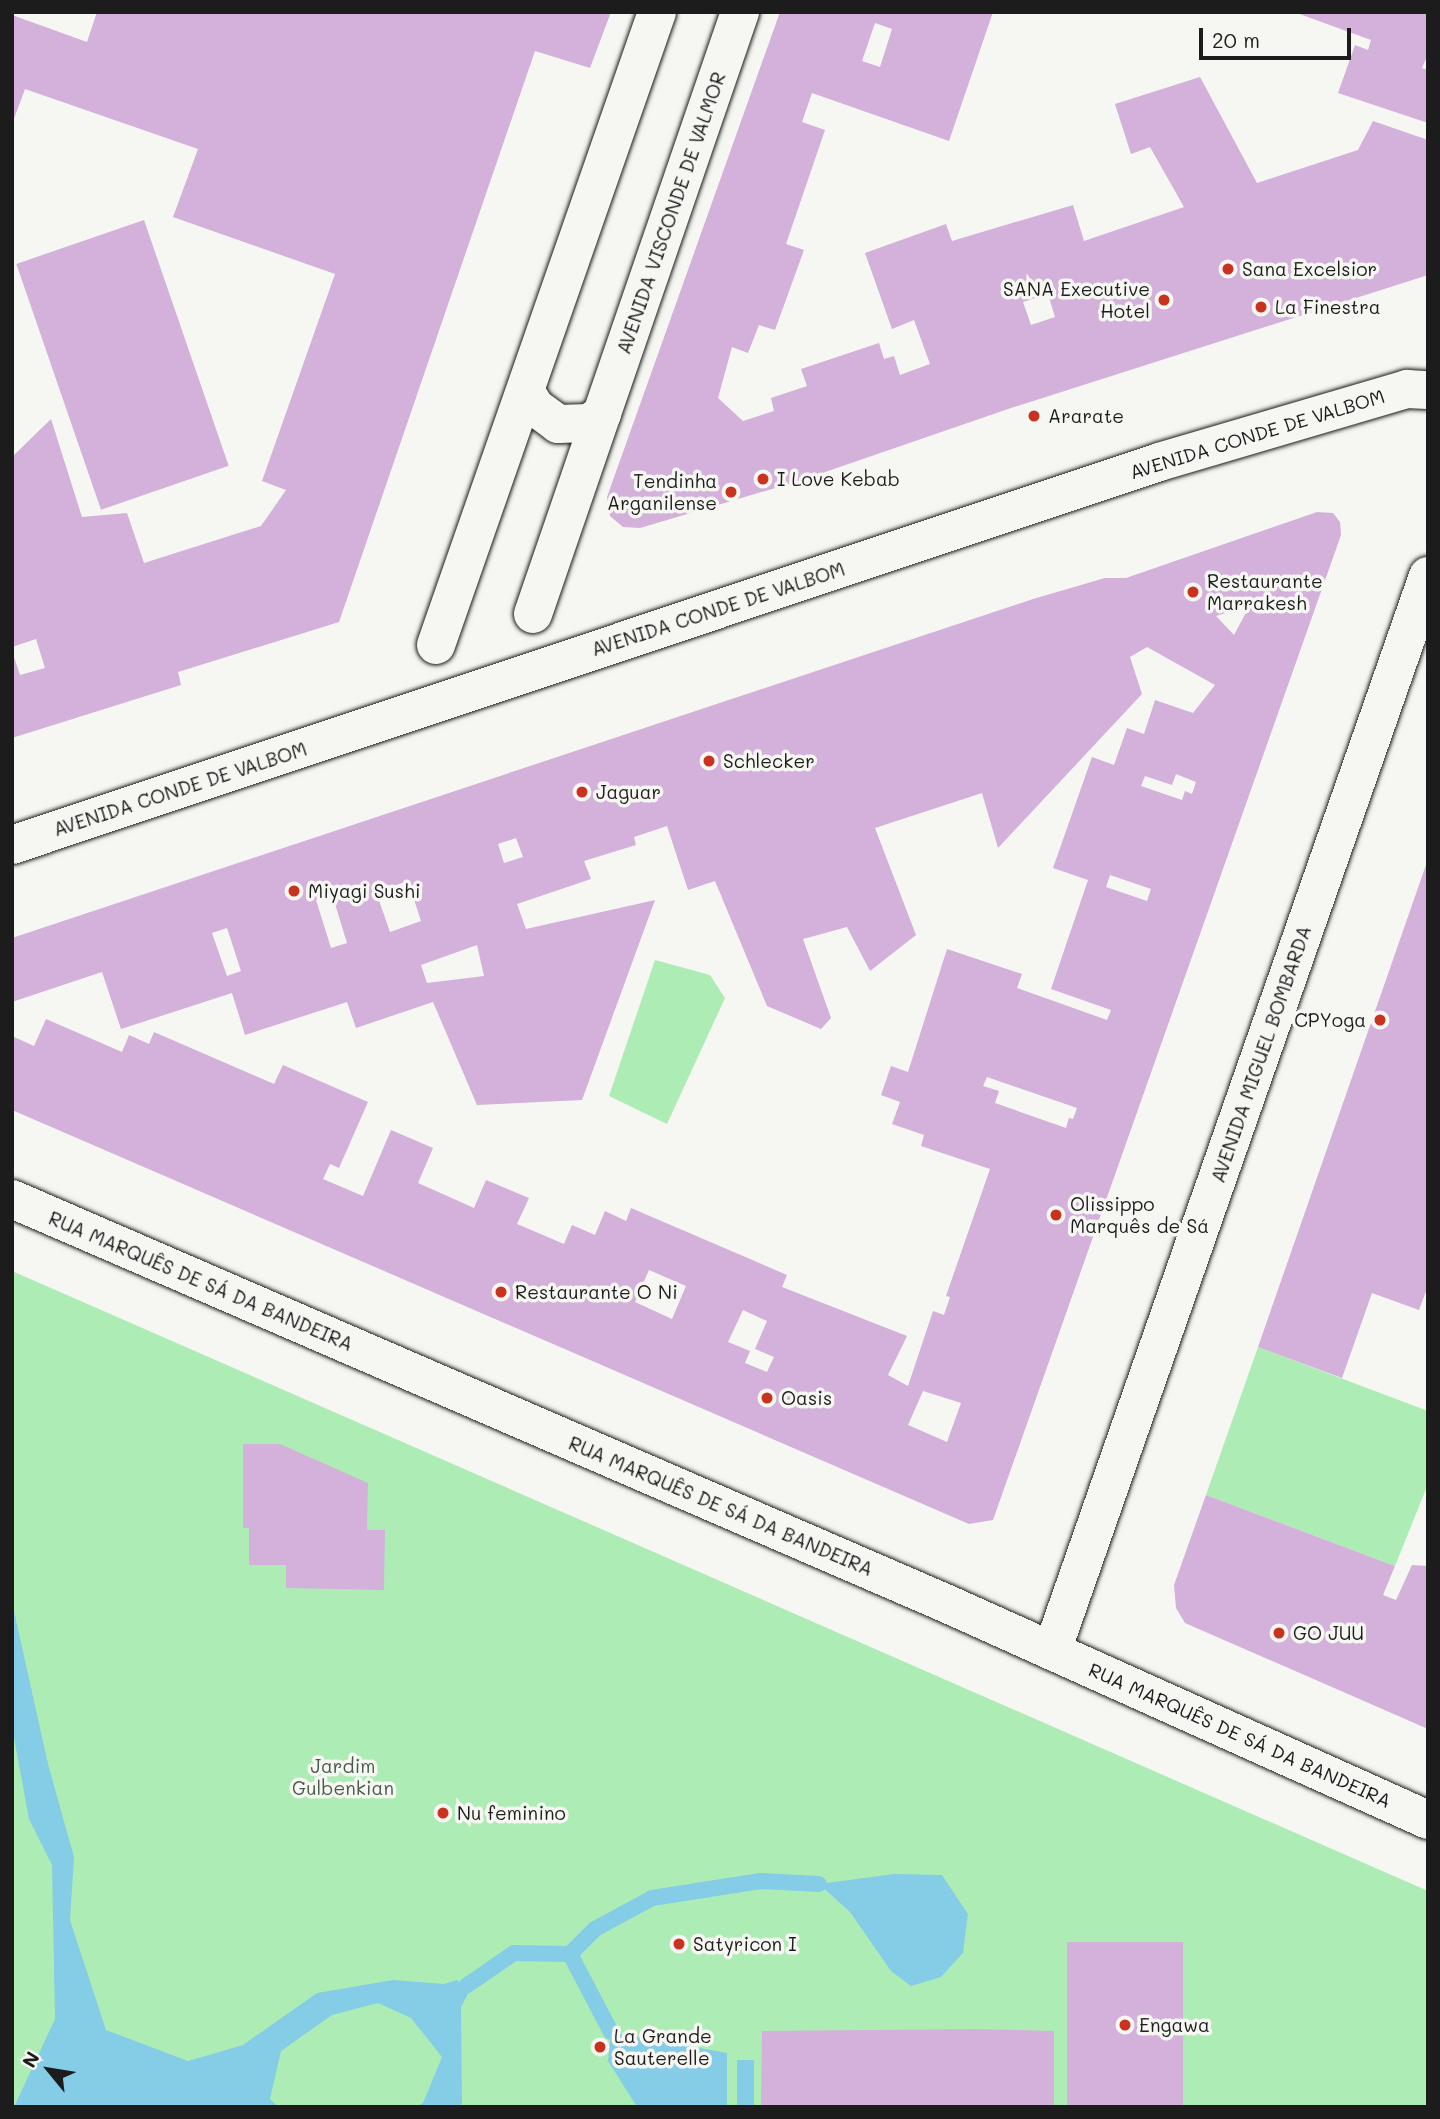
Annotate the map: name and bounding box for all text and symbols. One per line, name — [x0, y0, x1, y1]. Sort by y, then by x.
scale bar — [1202, 14, 1354, 58]
text: 20 m — [1212, 26, 1260, 53]
street label: AVENIDA VISCONDE DE VALMOR — [612, 69, 730, 357]
place label: Sana Excelsior — [1242, 258, 1377, 280]
marker: Sana Excelsior — [1220, 261, 1236, 277]
place label: SANA Executive Hotel — [1003, 278, 1150, 322]
marker: SANA Executive Hotel — [1156, 292, 1172, 308]
place label: La Finestra — [1275, 296, 1381, 318]
marker: La Finestra — [1253, 299, 1269, 315]
street label: AVENIDA CONDE DE VALBOM — [1127, 384, 1387, 484]
place label: Ararate — [1048, 405, 1124, 427]
marker: Ararate — [1026, 408, 1042, 424]
place label: I Love Kebab — [777, 468, 900, 490]
place label: Tendinha Arganilense — [607, 470, 717, 514]
marker: I Love Kebab — [755, 471, 771, 487]
marker: Tendinha Arganilense — [723, 484, 739, 500]
street label: AVENIDA CONDE DE VALBOM — [588, 557, 848, 661]
place label: Restaurante Marrakesh — [1207, 570, 1323, 614]
marker: Restaurante Marrakesh — [1185, 584, 1201, 600]
street label: AVENIDA CONDE DE VALBOM — [50, 737, 310, 841]
place label: Schlecker — [723, 750, 815, 772]
marker: Schlecker — [701, 753, 717, 769]
place label: Jaguar — [596, 781, 661, 803]
marker: Jaguar — [574, 784, 590, 800]
place label: Miyagi Sushi — [308, 880, 420, 902]
marker: Miyagi Sushi — [286, 883, 302, 899]
street label: AVENIDA MIGUEL BOMBARDA — [1206, 922, 1316, 1186]
place label: CPYoga — [1294, 1009, 1366, 1031]
marker: CPYoga — [1372, 1012, 1388, 1028]
place label: Olissippo Marquês de Sá — [1070, 1193, 1209, 1237]
street label: RUA MARQUÊS DE SÁ DA BANDEIRA — [45, 1206, 357, 1356]
marker: Olissippo Marquês de Sá — [1048, 1207, 1064, 1223]
place label: Restaurante O Ni — [515, 1281, 678, 1303]
marker: Restaurante O Ni — [493, 1284, 509, 1300]
place label: Oasis — [781, 1387, 832, 1409]
marker: Oasis — [759, 1390, 775, 1406]
street label: RUA MARQUÊS DE SÁ DA BANDEIRA — [565, 1431, 877, 1581]
place label: GO JUU — [1293, 1622, 1364, 1644]
marker: GO JUU — [1271, 1625, 1287, 1641]
street label: RUA MARQUÊS DE SÁ DA BANDEIRA — [1085, 1658, 1395, 1812]
park label: Jardim Gulbenkian — [292, 1755, 394, 1799]
place label: Nu feminino — [457, 1802, 566, 1824]
marker: Nu feminino — [435, 1805, 451, 1821]
place label: Satyricon I — [693, 1933, 797, 1955]
marker: Satyricon I — [671, 1936, 687, 1952]
place label: Engawa — [1139, 2014, 1210, 2036]
marker: Engawa — [1117, 2017, 1133, 2033]
place label: La Grande Sauterelle — [614, 2025, 712, 2069]
north arrow — [14, 2035, 84, 2105]
marker: La Grande Sauterelle — [592, 2039, 608, 2055]
text: N — [16, 2047, 45, 2072]

